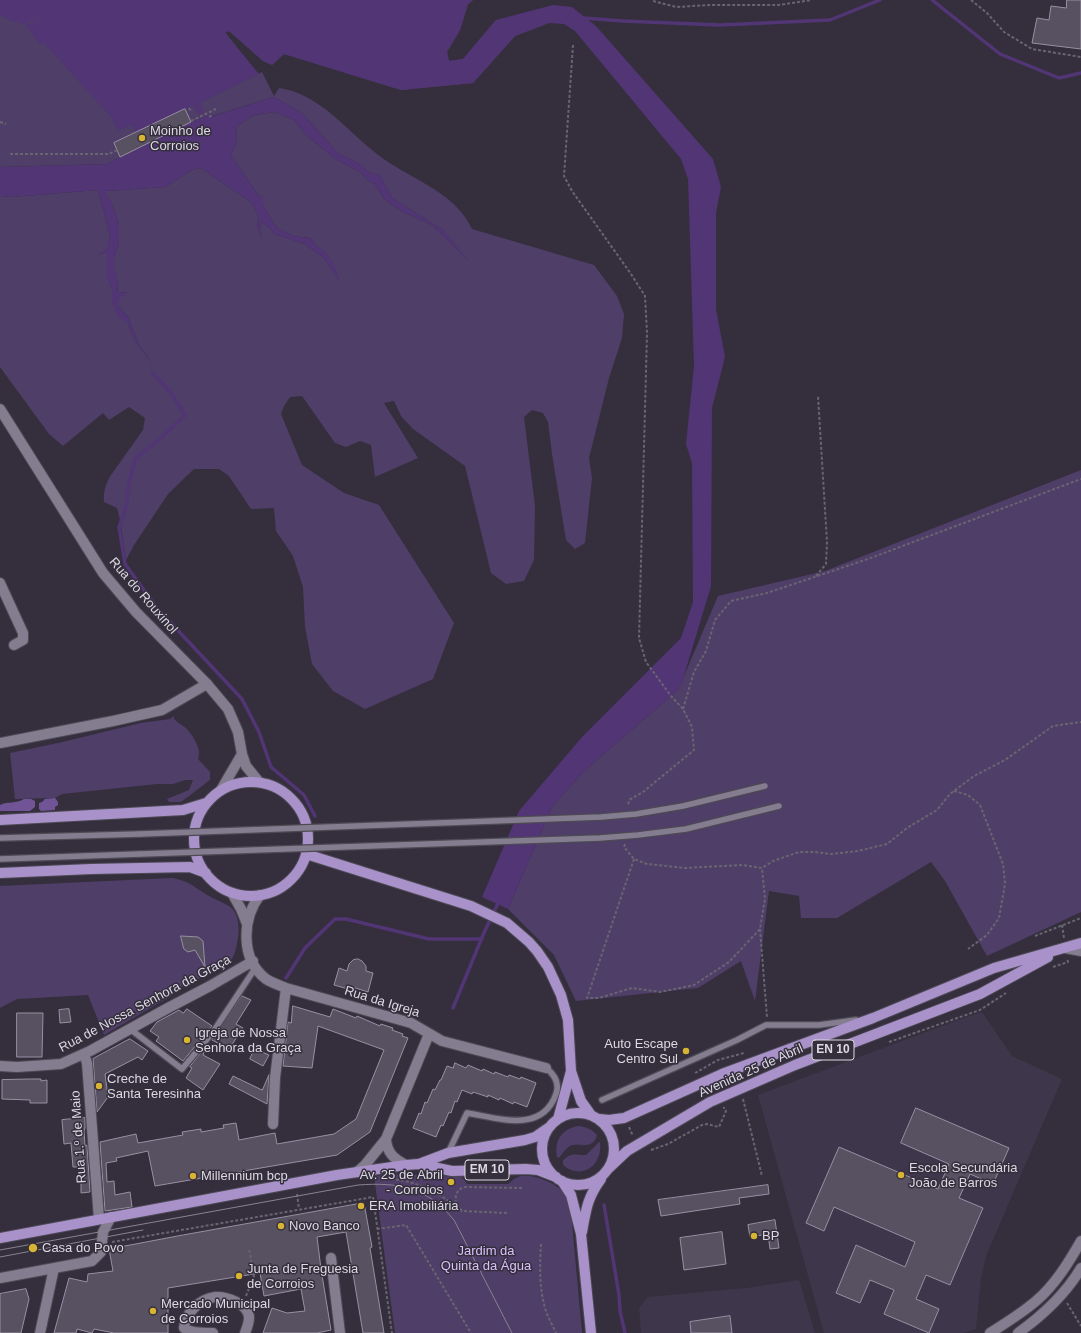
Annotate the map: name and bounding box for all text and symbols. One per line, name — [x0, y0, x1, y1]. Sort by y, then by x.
place label: Moinho de Corroios — [150, 123, 211, 154]
marker: Moinho de Corroios — [137, 133, 147, 143]
street label: Rua do Rouxinol — [106, 555, 180, 637]
street label: Rua de Nossa Senhora da Graça — [56, 952, 234, 1056]
street label: Rua da Igreja — [342, 983, 422, 1021]
place label: Igreja de Nossa Senhora da Graça — [195, 1025, 301, 1056]
marker: Igreja de Nossa Senhora da Graça — [182, 1035, 192, 1045]
place label: Auto Escape Centro Sul — [604, 1036, 678, 1067]
road number: EN 10 — [812, 1040, 854, 1060]
street label: Avenida 25 de Abril — [696, 1041, 806, 1101]
marker: Auto Escape Centro Sul — [681, 1046, 691, 1056]
place label: Creche de Santa Teresinha — [107, 1071, 201, 1102]
marker: Creche de Santa Teresinha — [94, 1081, 104, 1091]
street label: Rua 1.º de Maio — [68, 1090, 90, 1184]
road number: EM 10 — [465, 1160, 509, 1180]
place label: Escola Secundária João de Barros — [909, 1160, 1017, 1191]
place label: Av. 25 de Abril - Corroios — [360, 1167, 443, 1198]
place label: Millennium bcp — [201, 1168, 288, 1184]
marker: Escola Secundária João de Barros — [896, 1170, 906, 1180]
marker: Millennium bcp — [188, 1171, 198, 1181]
marker: Av. 25 de Abril - Corroios — [446, 1177, 456, 1187]
place label: ERA Imobiliária — [369, 1198, 459, 1214]
marker: ERA Imobiliária — [356, 1201, 366, 1211]
place label: Novo Banco — [289, 1218, 360, 1234]
marker: Novo Banco — [276, 1221, 286, 1231]
place label: BP — [762, 1228, 779, 1244]
marker: BP — [749, 1231, 759, 1241]
place label: Casa do Povo — [42, 1240, 124, 1256]
marker: Casa do Povo — [27, 1242, 39, 1254]
park label: Jardim da Quinta da Água — [441, 1243, 531, 1274]
place label: Junta de Freguesia de Corroios — [247, 1261, 358, 1292]
marker: Junta de Freguesia de Corroios — [234, 1271, 244, 1281]
place label: Mercado Municipal de Corroios — [161, 1296, 270, 1327]
marker: Mercado Municipal de Corroios — [148, 1306, 158, 1316]

